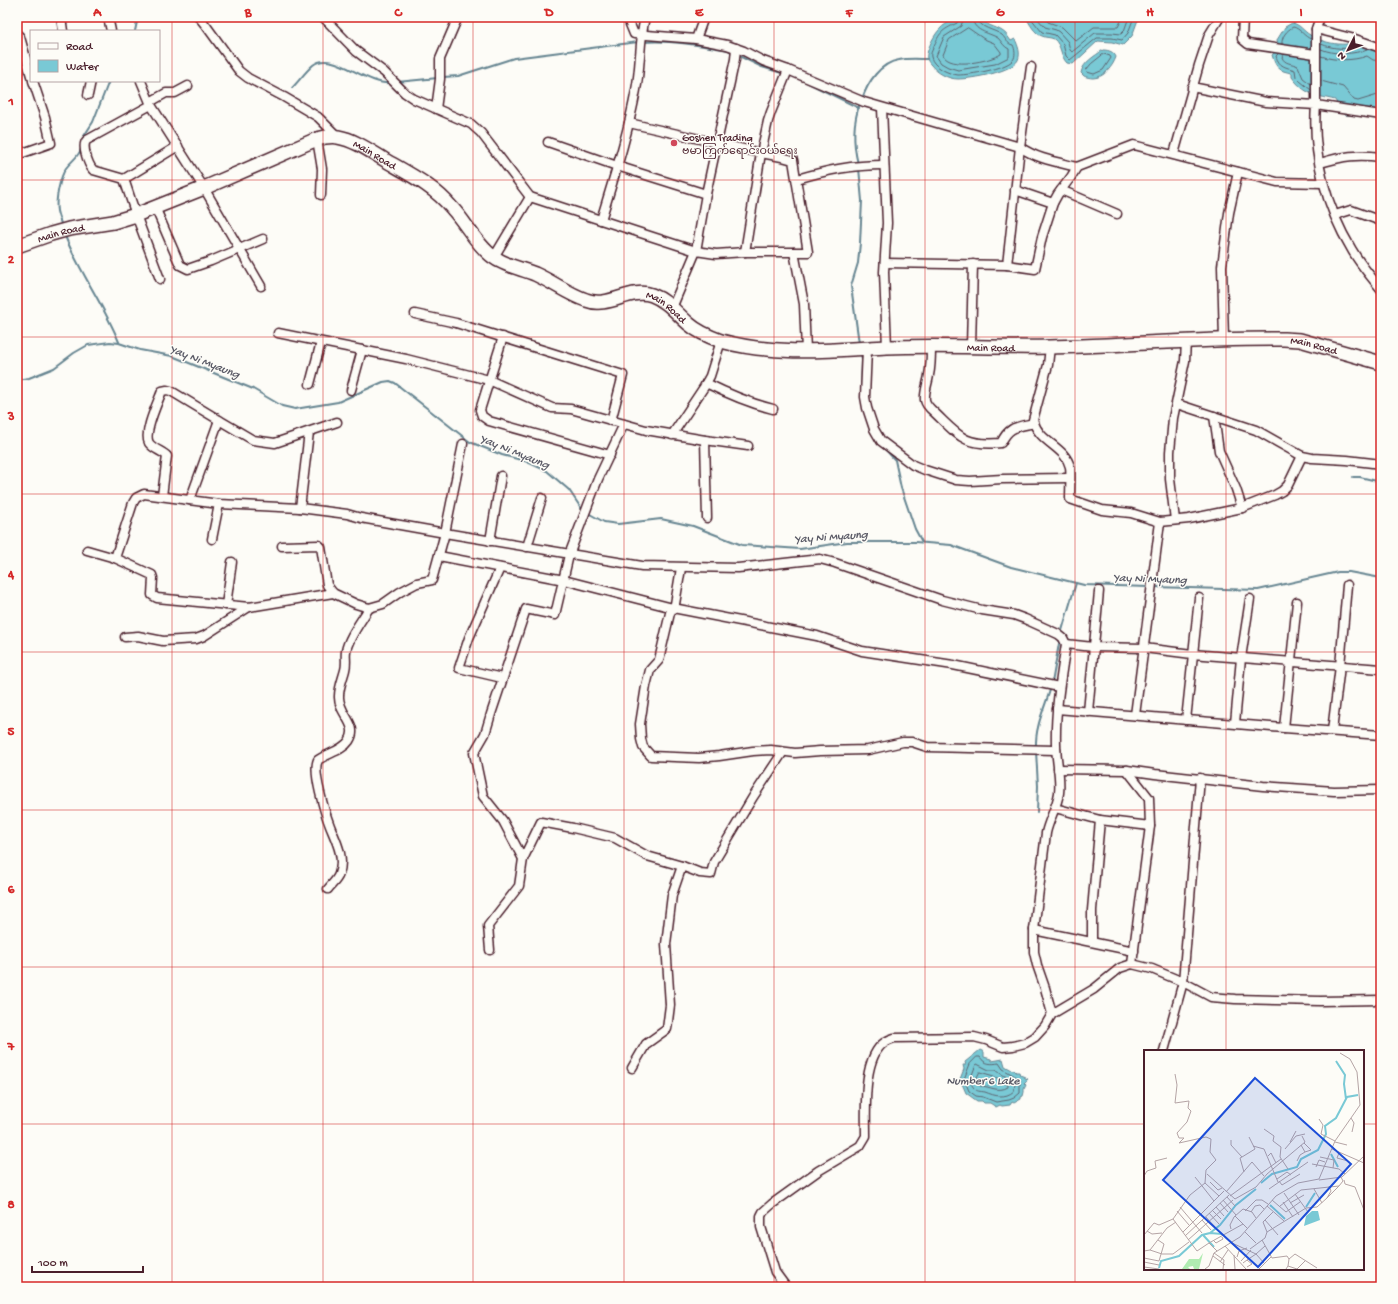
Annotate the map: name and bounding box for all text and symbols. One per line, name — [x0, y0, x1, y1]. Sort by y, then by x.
text: A — [92, 6, 102, 21]
text: B — [244, 6, 253, 21]
text: C — [393, 6, 403, 21]
text: D — [544, 6, 554, 21]
text: E — [695, 6, 704, 21]
text: F — [845, 6, 854, 21]
text: G — [996, 6, 1005, 21]
text: H — [1146, 6, 1154, 21]
text: I — [1299, 6, 1303, 21]
legend — [30, 30, 160, 82]
north arrow — [1328, 30, 1368, 70]
text: Road — [66, 41, 93, 55]
text: N — [1335, 49, 1349, 62]
text: Water — [66, 61, 100, 75]
text: 1 — [7, 95, 14, 110]
place label: Goshen Trading ဗမာကြက်ရောင်းဝယ်ရေး — [682, 133, 798, 159]
marker: Goshen Trading ဗမာကြက်ရောင်းဝယ်ရေး — [669, 138, 679, 148]
street label: Main Road — [351, 139, 399, 174]
street label: Main Road — [36, 222, 87, 246]
text: 2 — [8, 253, 15, 268]
street label: Main Road — [644, 289, 689, 328]
street label: Main Road — [1290, 335, 1340, 359]
water label: Yay Ni Myaung — [168, 343, 242, 383]
street label: Main Road — [967, 343, 1016, 355]
text: 3 — [7, 410, 15, 425]
water label: Yay Ni Myaung — [478, 433, 552, 474]
water label: Yay Ni Myaung — [794, 528, 869, 548]
text: 4 — [7, 568, 15, 583]
water label: Yay Ni Myaung — [1113, 572, 1188, 588]
text: 5 — [8, 725, 15, 740]
text: 6 — [8, 883, 15, 898]
text: 7 — [7, 1040, 16, 1055]
inset map — [1144, 1050, 1364, 1270]
water label: Number 6 Lake — [946, 1075, 1020, 1089]
text: 8 — [7, 1198, 15, 1213]
scale bar — [32, 1248, 143, 1274]
text: 100 m — [37, 1257, 68, 1271]

